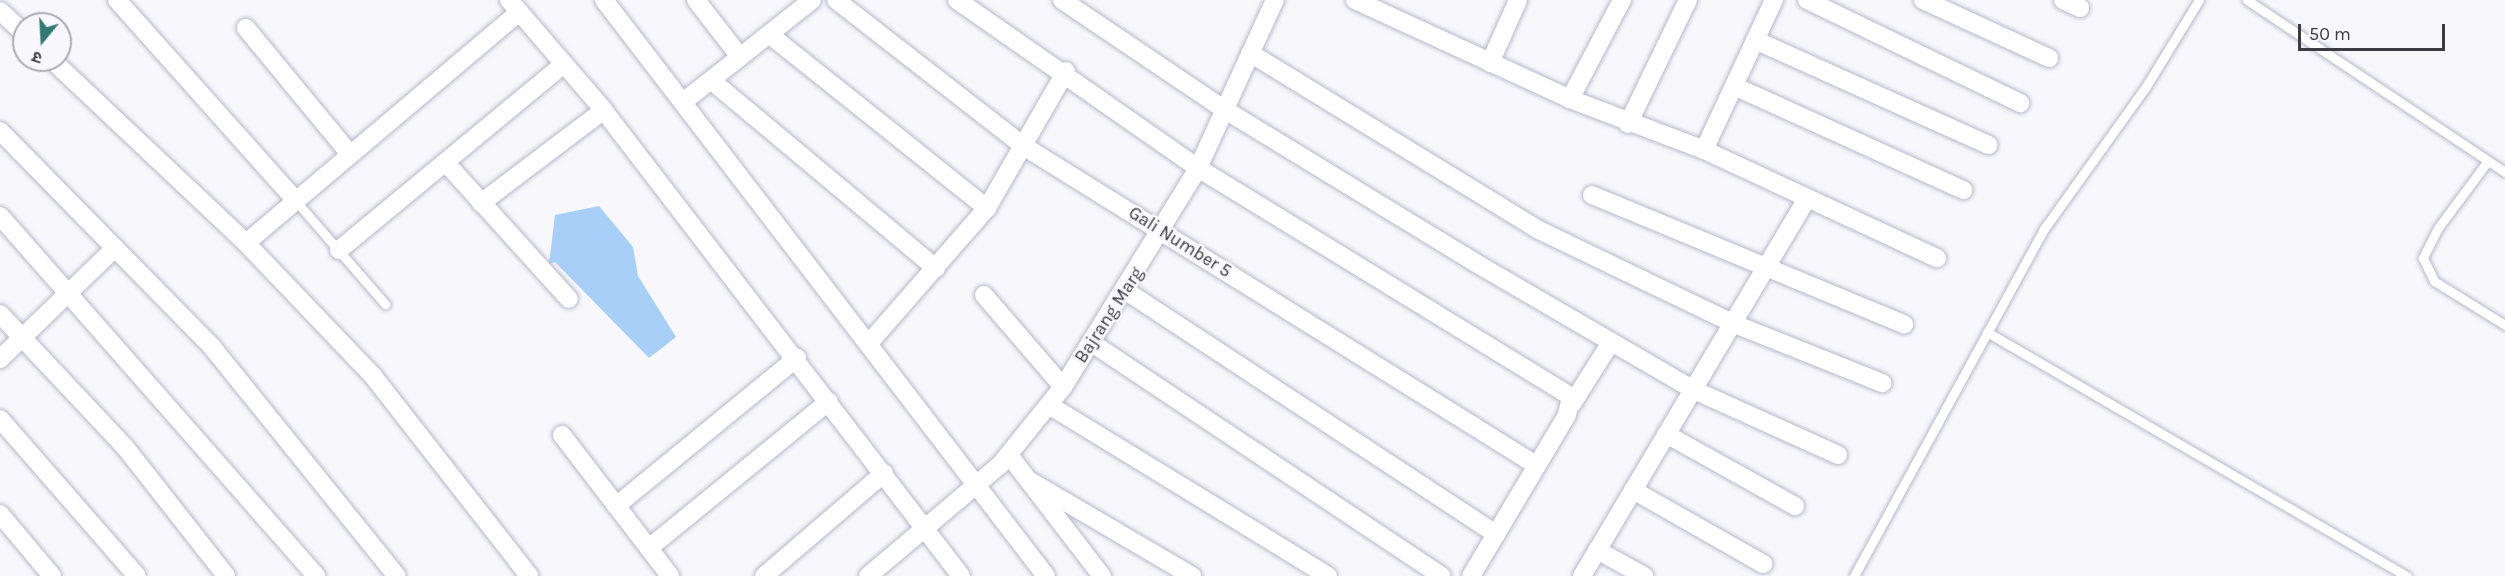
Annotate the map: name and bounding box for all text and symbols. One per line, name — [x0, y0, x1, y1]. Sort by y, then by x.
north arrow — [12, 12, 72, 72]
scale bar — [2301, 12, 2448, 50]
text: 50 m — [2309, 23, 2351, 45]
text: उ — [30, 47, 44, 68]
street label: Gali Number 5 — [1125, 202, 1235, 282]
street label: Bajrang Marg — [1070, 263, 1148, 367]

